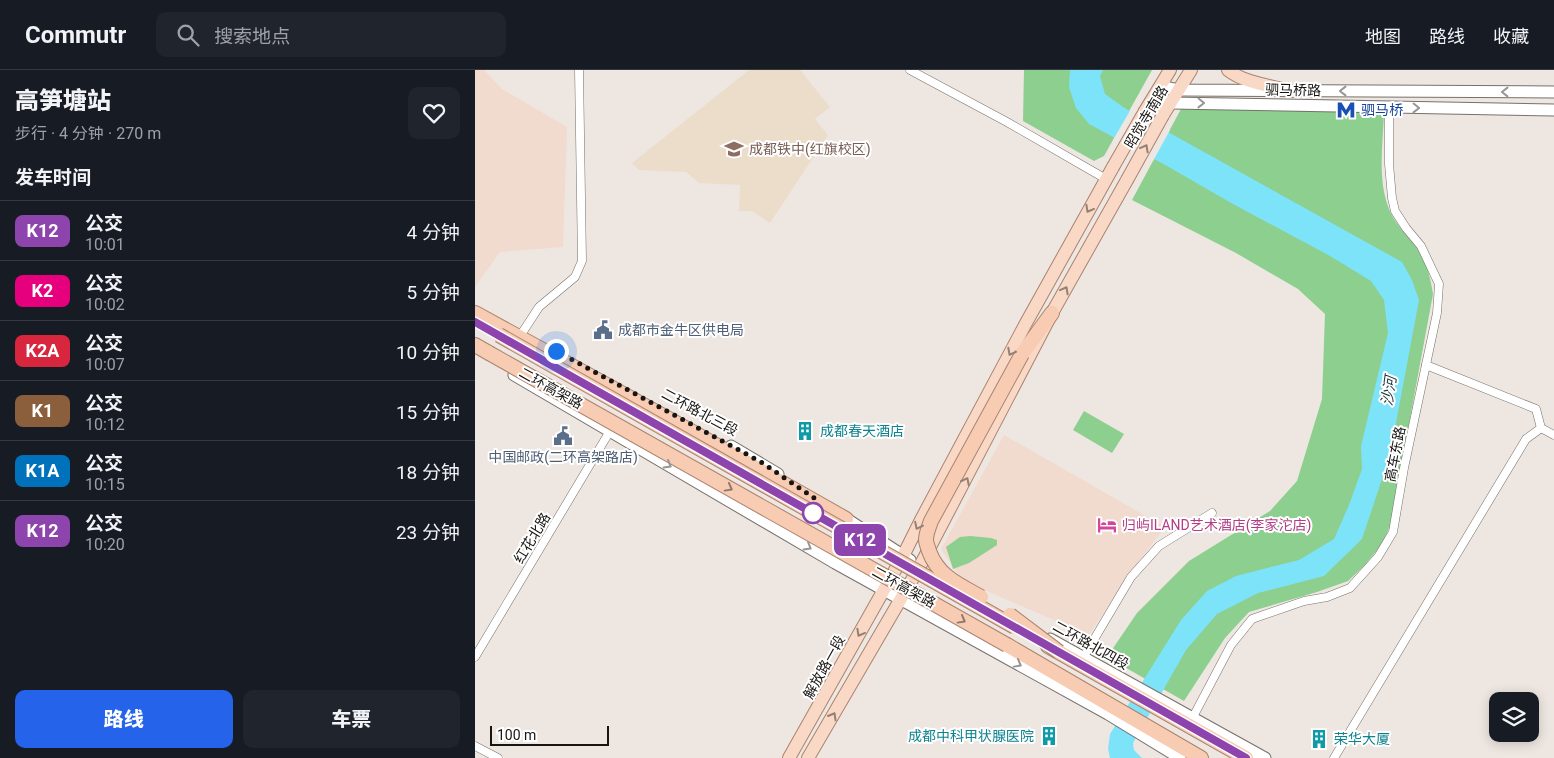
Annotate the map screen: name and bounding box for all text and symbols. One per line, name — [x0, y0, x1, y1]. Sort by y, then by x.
search box — [156, 12, 506, 57]
text: Commutr — [25, 21, 126, 49]
icon: search — [174, 21, 202, 49]
text: 搜索地点 — [214, 25, 290, 48]
text: 地图 — [1365, 26, 1401, 47]
text: 路线 — [1429, 26, 1465, 47]
text: 收藏 — [1493, 26, 1529, 47]
street label: 驷马桥路 — [1265, 82, 1321, 98]
street label: 昭觉寺南路 — [1121, 83, 1171, 151]
one-way arrow — [1339, 86, 1346, 96]
text: 高笋塘站 — [15, 87, 111, 115]
button: heart — [408, 87, 460, 139]
one-way arrow — [1501, 87, 1509, 97]
one-way arrow — [1197, 98, 1205, 109]
metro station icon: 驷马桥 — [1335, 99, 1357, 121]
place label: 驷马桥 — [1361, 102, 1403, 118]
one-way arrow — [1412, 103, 1420, 113]
text: 步行 · 4 分钟 · 270 m — [15, 124, 161, 143]
school or university icon: 成都铁中(红旗校区) — [723, 138, 745, 160]
place label: 成都铁中(红旗校区) — [749, 141, 871, 158]
one-way arrow — [1138, 144, 1148, 153]
text: 发车时间 — [15, 166, 91, 189]
one-way arrow — [1085, 204, 1095, 213]
text: 公交 — [85, 212, 123, 235]
text: K12 — [26, 220, 59, 241]
text: 4 分钟 — [407, 221, 460, 244]
text: 10:01 — [85, 235, 125, 254]
text: 公交 — [85, 272, 123, 295]
text: K2 — [32, 280, 53, 301]
text: 5 分钟 — [407, 281, 460, 304]
one-way arrow — [1059, 286, 1069, 295]
text: 10:02 — [85, 295, 125, 314]
public building icon: 成都市金牛区供电局 — [592, 319, 614, 341]
place label: 成都市金牛区供电局 — [618, 322, 744, 338]
text: 公交 — [85, 332, 123, 355]
your location — [544, 339, 569, 364]
text: K2A — [26, 340, 59, 361]
text: 10 分钟 — [396, 341, 460, 364]
one-way arrow — [1007, 347, 1017, 356]
text: 10:07 — [85, 355, 125, 374]
street label: 二环高架路 — [517, 364, 585, 412]
water label: 沙河 — [1378, 372, 1400, 407]
street label: 二环路北三段 — [659, 385, 741, 439]
text: 公交 — [85, 392, 123, 415]
text: K1 — [32, 400, 53, 421]
text: 15 分钟 — [396, 401, 460, 424]
text: 10:12 — [85, 415, 125, 434]
building icon: 成都春天酒店 — [794, 420, 816, 442]
place label: 成都春天酒店 — [820, 423, 904, 439]
public building icon: 中国邮政(二环高架路店) — [552, 425, 574, 447]
street label: 高车东路 — [1382, 425, 1408, 483]
place label: 中国邮政(二环高架路店) — [488, 449, 638, 466]
text: 公交 — [85, 452, 123, 475]
one-way arrow — [663, 459, 672, 469]
text: K1A — [26, 460, 59, 481]
text: 18 分钟 — [396, 461, 460, 484]
text: 10:15 — [85, 475, 125, 494]
one-way arrow — [960, 477, 970, 486]
one-way arrow — [724, 482, 733, 492]
unlabelled marker — [802, 502, 824, 524]
street label: 红花北路 — [511, 510, 553, 566]
text: 公交 — [85, 512, 123, 535]
hotel icon: 归屿ILAND艺术酒店(李家沱店) — [1096, 514, 1118, 536]
place label: 归屿ILAND艺术酒店(李家沱店) — [1122, 517, 1311, 534]
text: K12 — [26, 520, 59, 541]
text: 23 分钟 — [396, 521, 460, 544]
one-way arrow — [914, 521, 924, 530]
line badge: K12 — [831, 524, 889, 556]
text: K12 — [844, 529, 876, 550]
text: 10:20 — [85, 535, 125, 554]
one-way arrow — [803, 541, 812, 551]
street label: 二环高架路 — [870, 563, 938, 611]
one-way arrow — [957, 614, 966, 624]
street label: 二环路北四段 — [1050, 618, 1132, 672]
one-way arrow — [856, 628, 866, 637]
street label: 解放路一段 — [800, 633, 848, 701]
one-way arrow — [1013, 658, 1022, 668]
button: 路线 — [15, 690, 233, 748]
button: 车票 — [243, 690, 460, 748]
map controls — [1489, 692, 1539, 742]
button: layers — [1489, 692, 1539, 742]
one-way arrow — [826, 712, 836, 721]
scale bar — [490, 723, 609, 746]
building icon: 成都中科甲状腺医院 — [1038, 725, 1060, 747]
text: 100 m — [497, 727, 536, 743]
place label: 成都中科甲状腺医院 — [908, 728, 1034, 744]
building icon: 荣华大厦 — [1308, 728, 1330, 750]
place label: 荣华大厦 — [1334, 731, 1390, 747]

